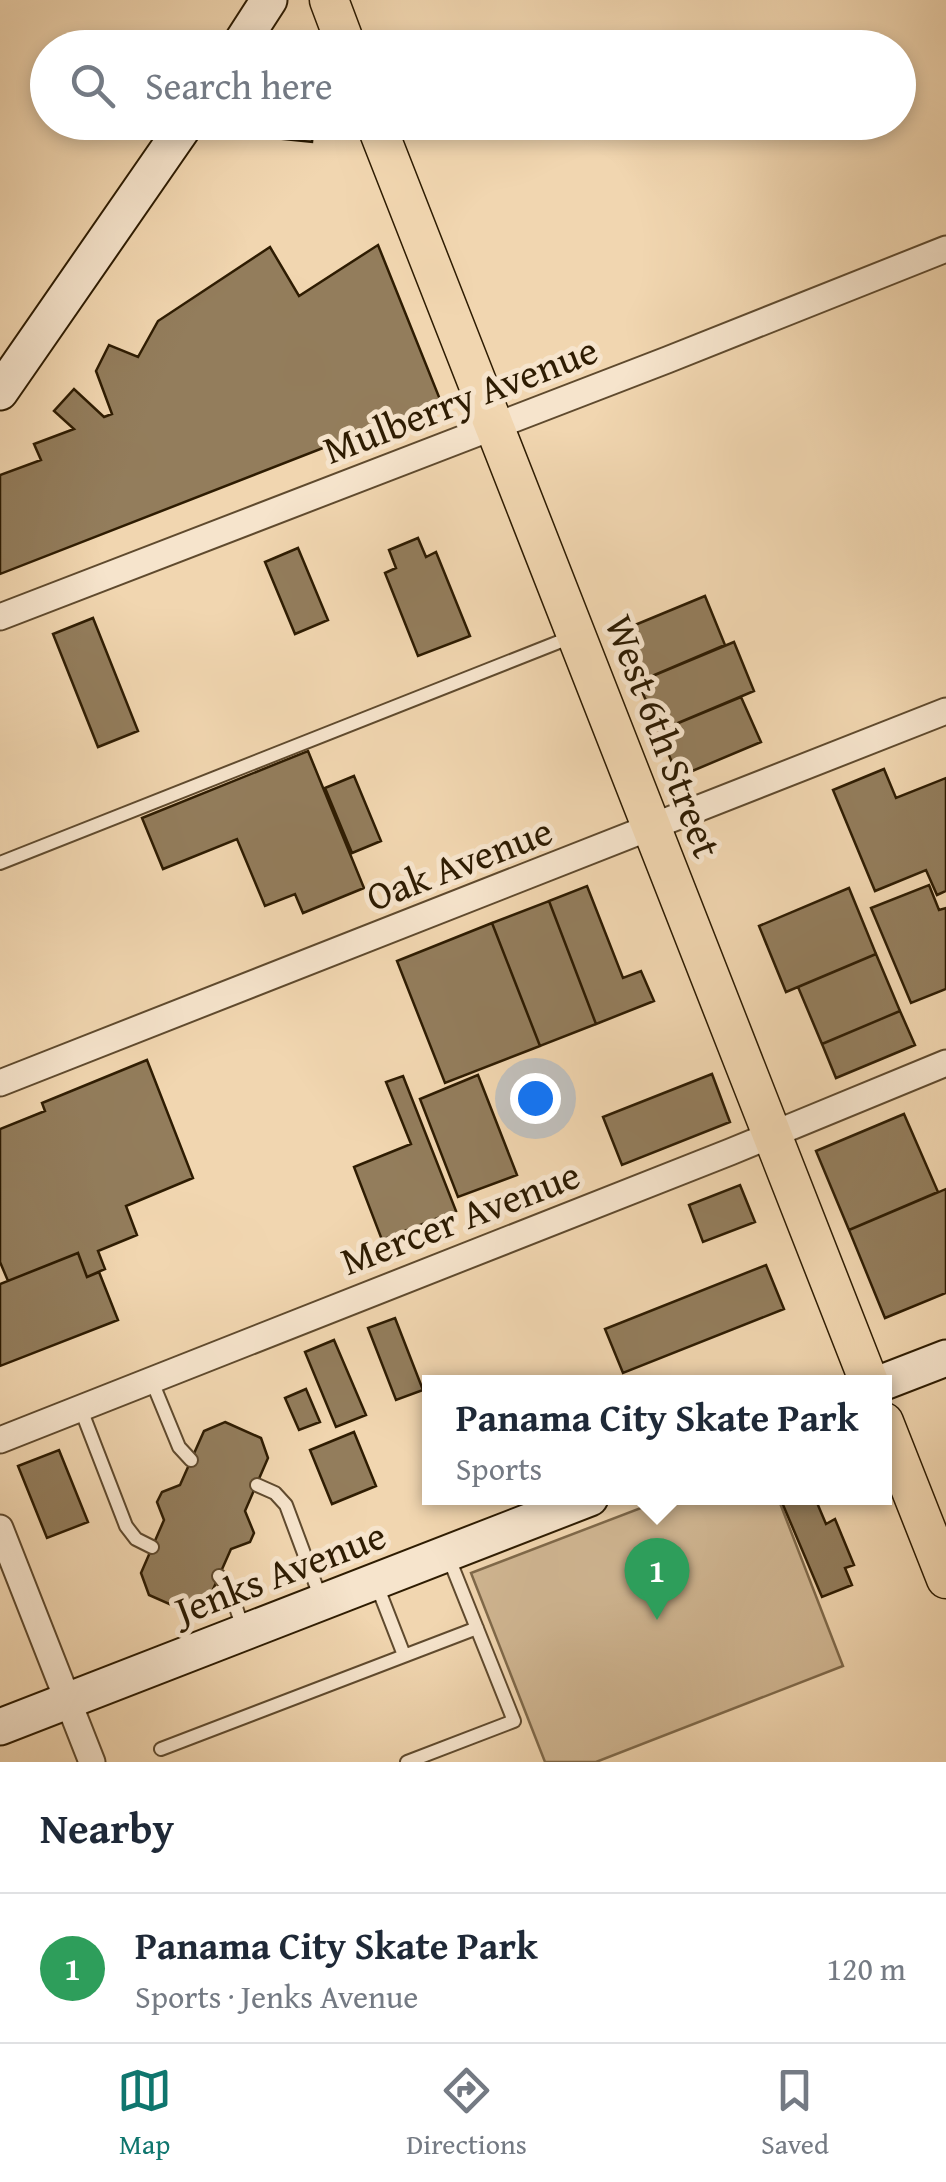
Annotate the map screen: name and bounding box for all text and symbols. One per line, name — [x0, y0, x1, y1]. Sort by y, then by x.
search box — [30, 30, 916, 140]
text: Search here — [145, 57, 333, 113]
icon: search — [65, 58, 120, 113]
street label: Mulberry Avenue — [314, 320, 606, 478]
street label: West 6th Street — [591, 606, 737, 866]
street label: Oak Avenue — [357, 800, 561, 926]
your location — [510, 1073, 561, 1124]
street label: Mercer Avenue — [332, 1144, 588, 1290]
popup — [422, 1375, 892, 1505]
text: Panama City Skate Park — [456, 1389, 858, 1445]
text: Sports — [456, 1445, 542, 1492]
street label: Jenks Avenue — [161, 1505, 394, 1641]
pin: 1 — [624, 1538, 690, 1620]
text: Nearby — [40, 1797, 174, 1858]
text: Panama City Skate Park — [135, 1917, 538, 1973]
text: 1 — [64, 1945, 81, 1992]
text: 120 m — [827, 1945, 906, 1992]
text: Sports · Jenks Avenue — [135, 1973, 418, 2020]
tab: Map — [117, 2063, 172, 2164]
tab: Directions — [406, 2063, 527, 2164]
tab: Saved — [761, 2063, 829, 2164]

